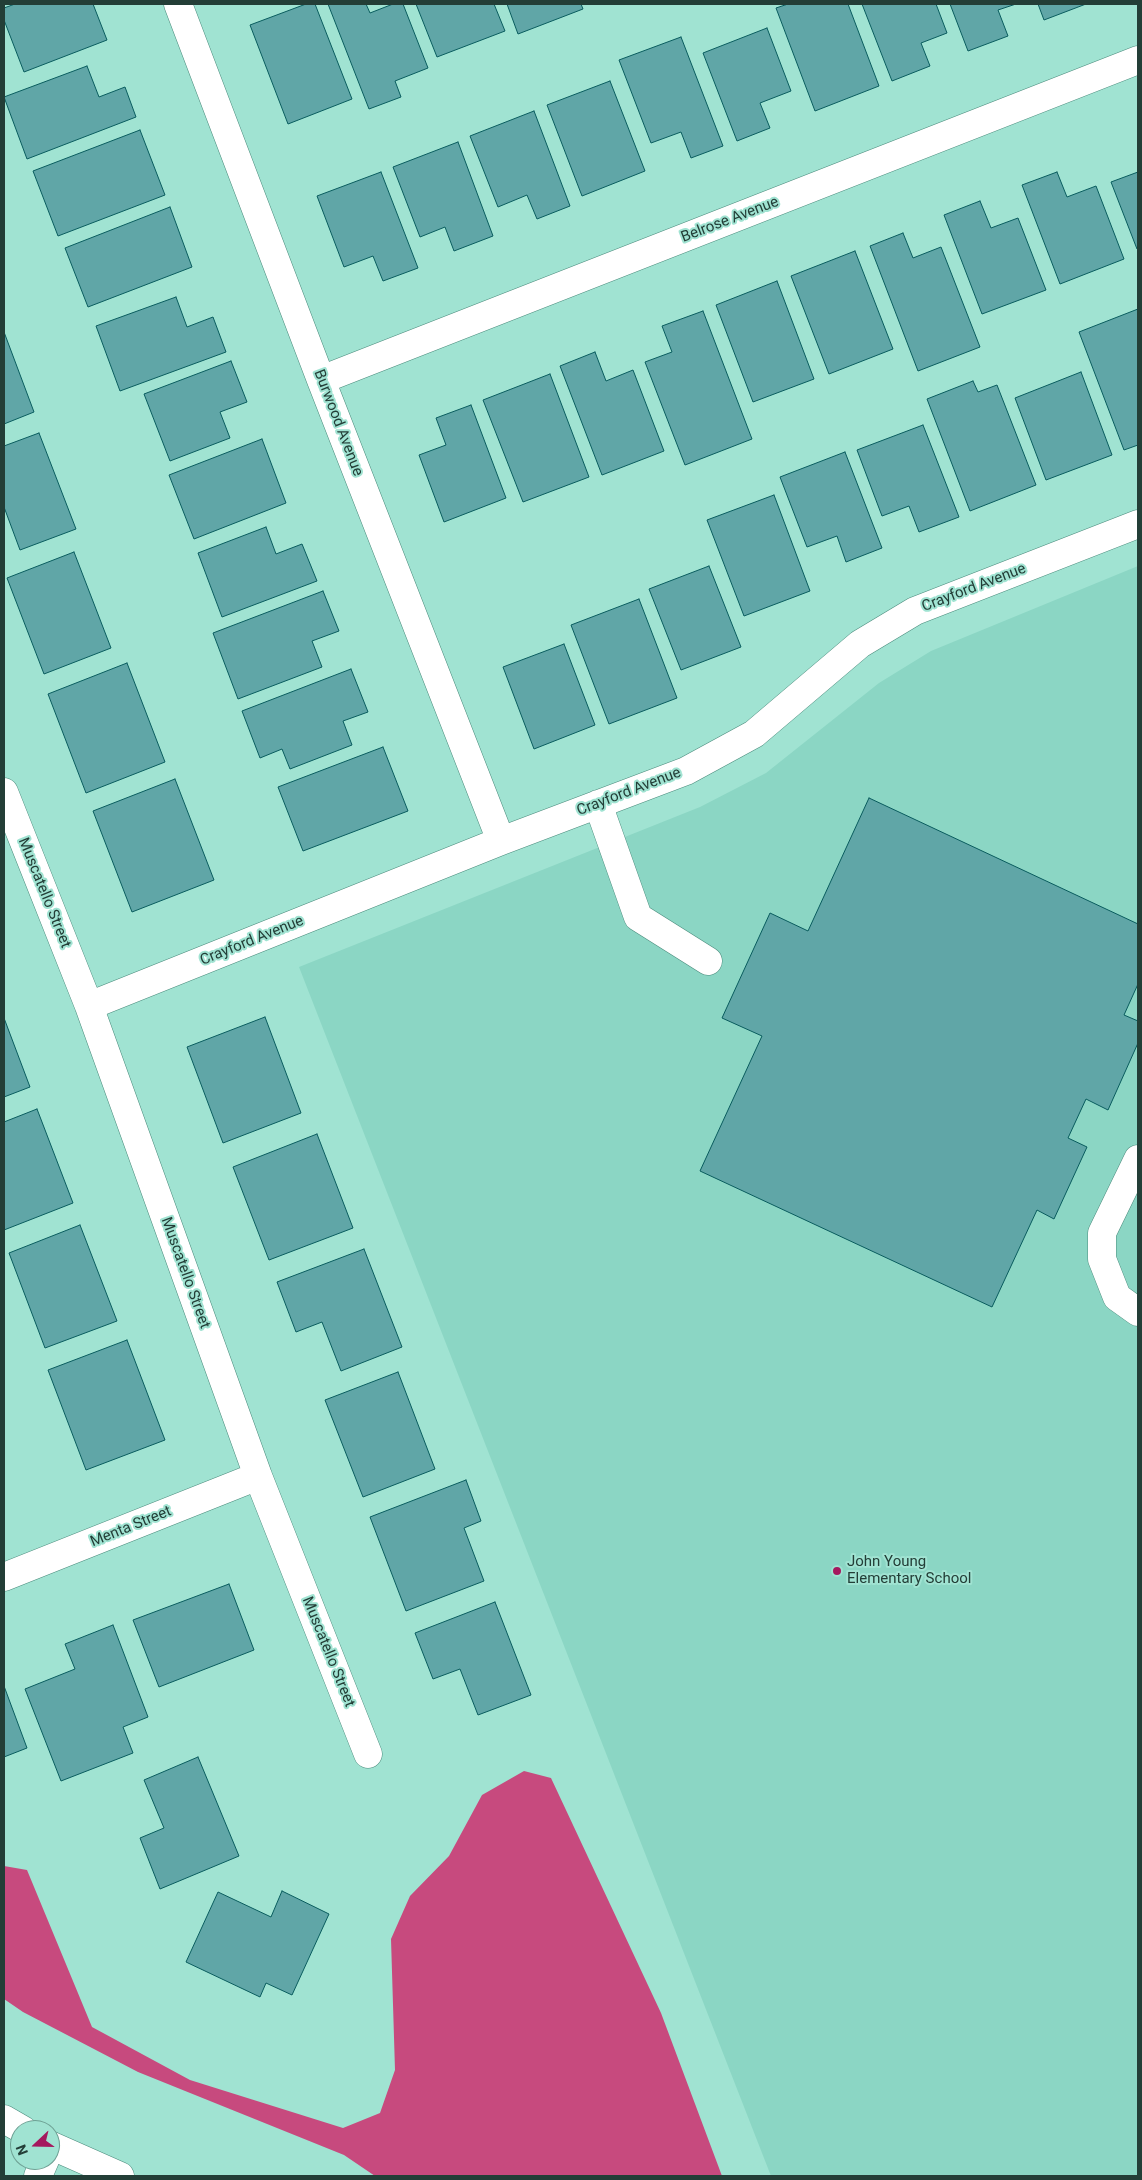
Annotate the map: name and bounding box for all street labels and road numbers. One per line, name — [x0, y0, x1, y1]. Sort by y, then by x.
street label: Belrose Avenue — [679, 193, 781, 247]
street label: Burwood Avenue — [309, 367, 367, 479]
street label: Crayford Avenue — [920, 560, 1028, 616]
street label: Crayford Avenue — [575, 764, 683, 820]
street label: Muscatello Street — [14, 835, 74, 951]
street label: Crayford Avenue — [198, 912, 306, 970]
street label: Muscatello Street — [157, 1215, 213, 1331]
street label: Menta Street — [88, 1503, 174, 1551]
street label: Muscatello Street — [298, 1594, 358, 1710]

